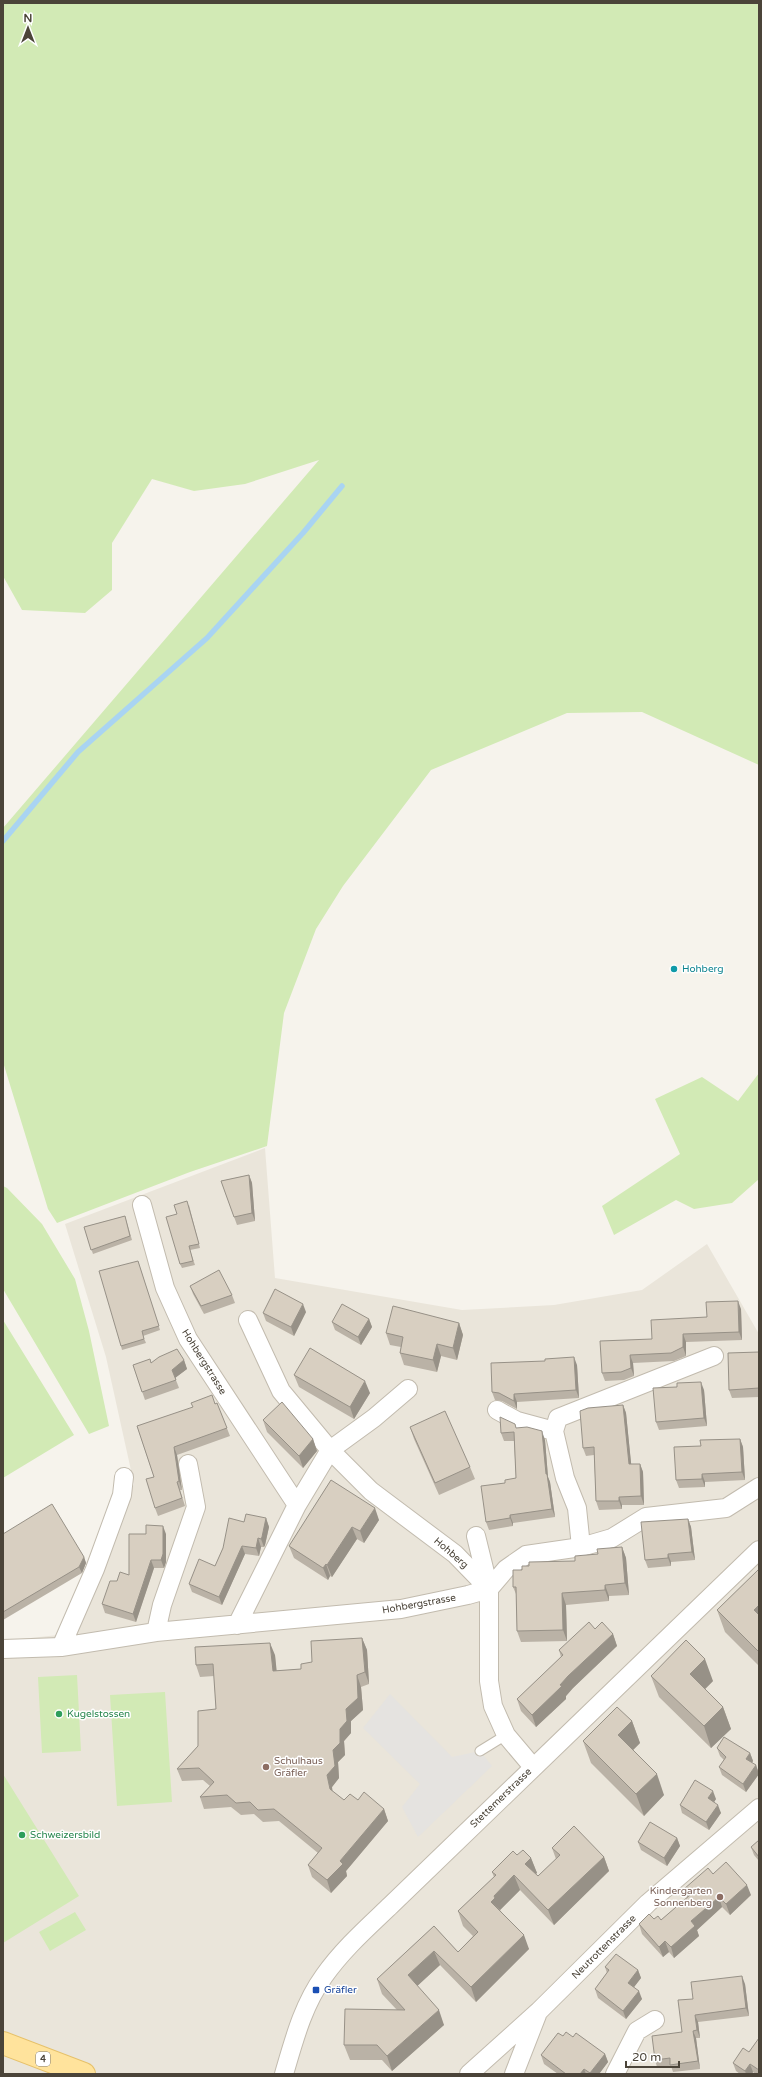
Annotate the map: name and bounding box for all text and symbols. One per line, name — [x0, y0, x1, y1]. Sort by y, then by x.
north arrow — [8, 8, 48, 48]
text: N — [24, 12, 32, 25]
place label: Hohberg — [682, 963, 724, 975]
marker: Hohberg — [669, 964, 679, 974]
street label: Hohbergstrasse — [179, 1327, 229, 1397]
street label: Hohberg — [431, 1535, 471, 1571]
street label: Hohbergstrasse — [381, 1592, 457, 1616]
place label: Kugelstossen — [67, 1708, 130, 1720]
marker: Kugelstossen — [54, 1709, 64, 1719]
place label: Schulhaus Gräfler — [274, 1755, 323, 1779]
marker: Schulhaus Gräfler — [261, 1762, 271, 1772]
street label: Stettemerstrasse — [468, 1765, 534, 1830]
place label: Schweizersbild — [30, 1829, 100, 1841]
marker: Schweizersbild — [17, 1830, 27, 1840]
place label: Kindergarten Sonnenberg — [650, 1885, 712, 1909]
marker: Kindergarten Sonnenberg — [715, 1892, 725, 1902]
street label: Neutrottenstrasse — [569, 1912, 639, 1982]
place label: Gräfler — [324, 1984, 357, 1996]
marker: Gräfler — [311, 1985, 321, 1995]
scale bar — [626, 2043, 679, 2069]
text: 20 m — [632, 2050, 661, 2064]
road number: 4 — [36, 2052, 50, 2066]

